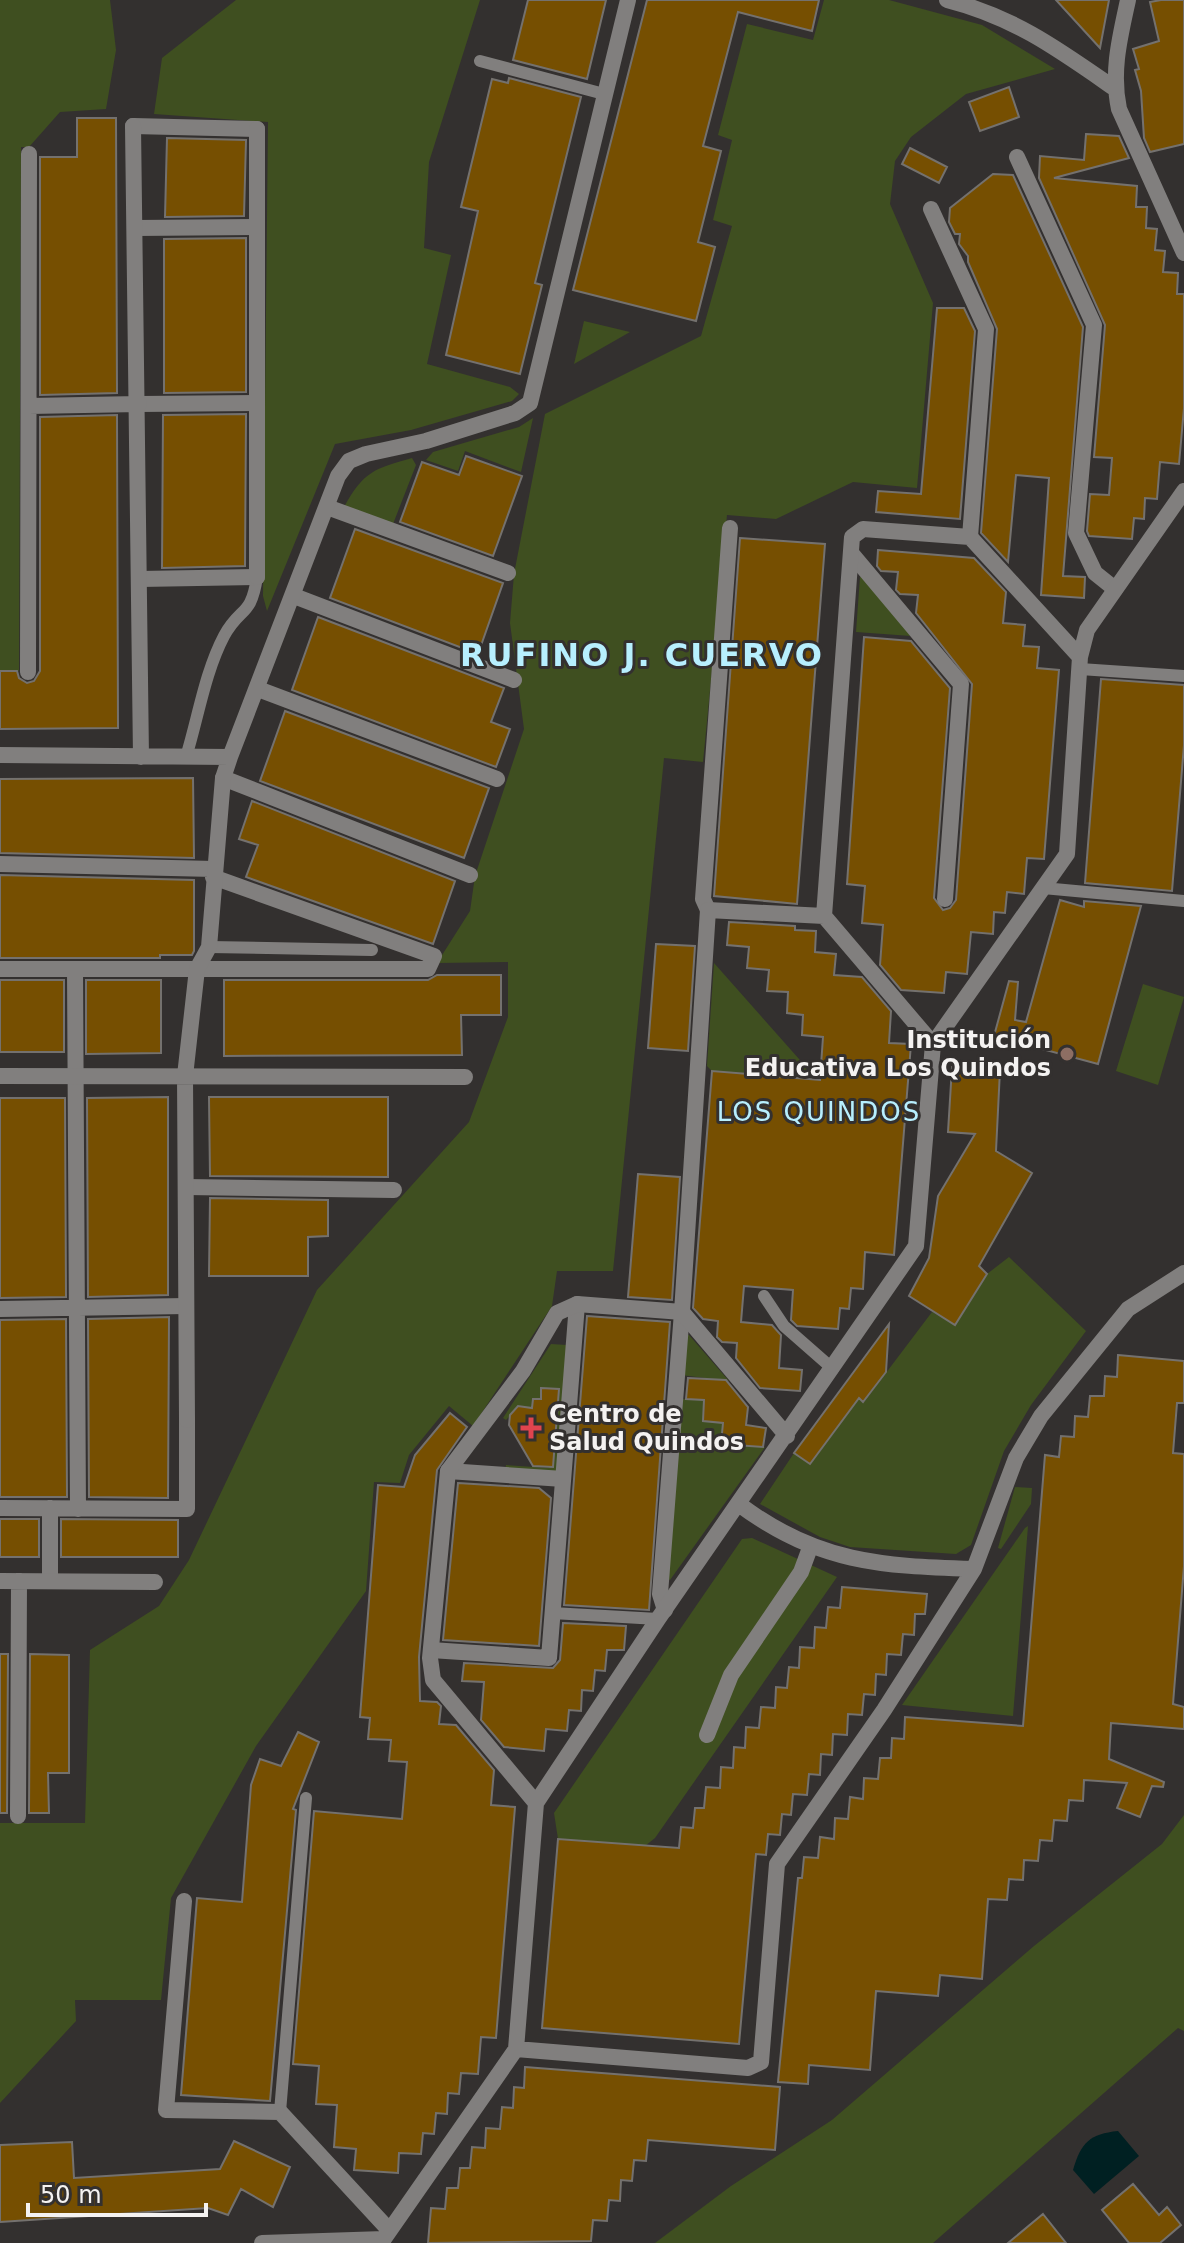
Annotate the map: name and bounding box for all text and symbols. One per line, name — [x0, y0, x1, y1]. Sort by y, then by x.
district label: RUFINO J. CUERVO — [460, 636, 824, 674]
place label: Institución Educativa Los Quindos — [745, 1026, 1051, 1082]
marker: Institución Educativa Los Quindos — [1058, 1045, 1076, 1063]
district label: LOS QUINDOS — [717, 1097, 921, 1127]
place label: Centro de Salud Quindos — [549, 1400, 744, 1456]
marker: Centro de Salud Quindos — [520, 1417, 542, 1439]
scale bar — [28, 2167, 206, 2217]
text: 50 m — [40, 2181, 102, 2209]

